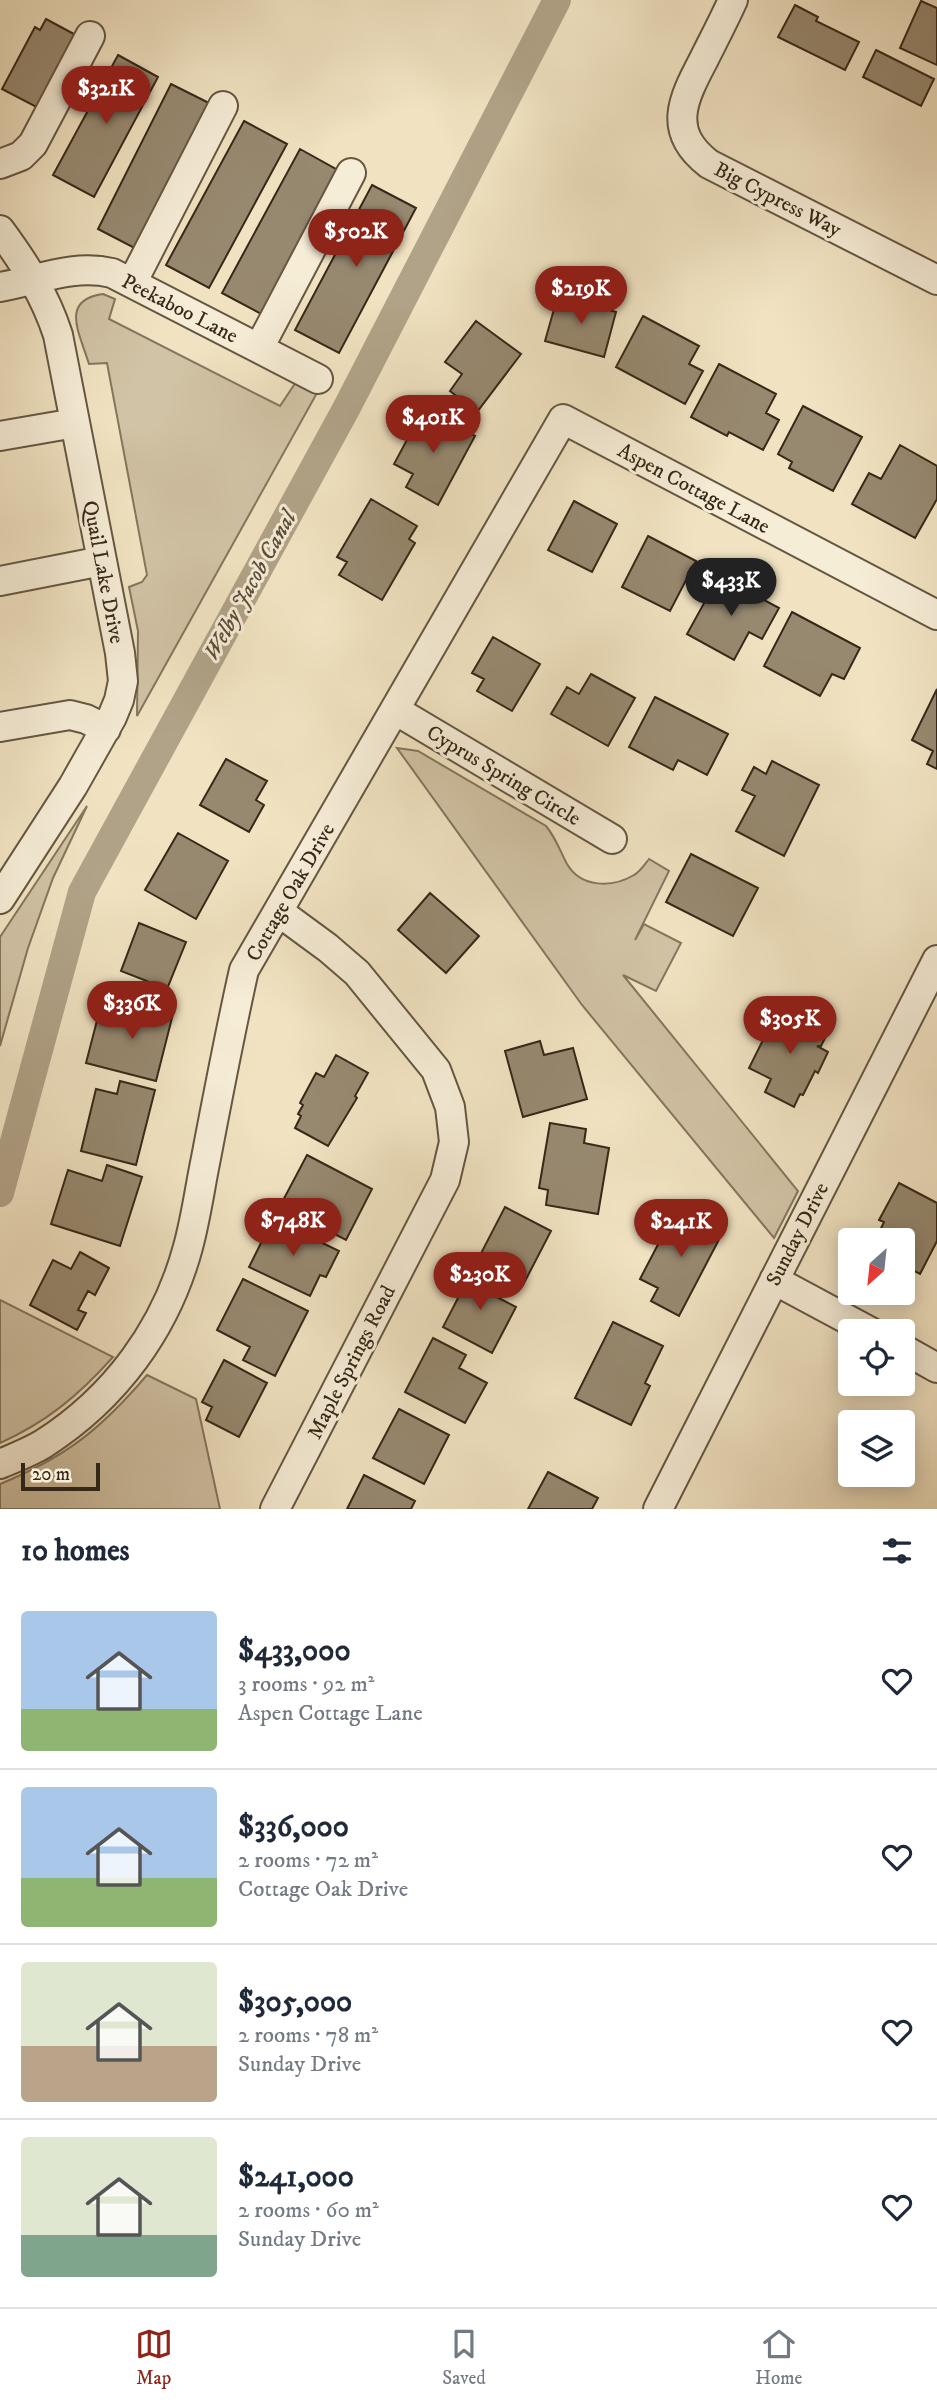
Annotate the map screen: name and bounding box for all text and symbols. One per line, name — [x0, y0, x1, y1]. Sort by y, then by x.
pin: $321K — [57, 66, 155, 126]
text: $321K — [77, 74, 135, 103]
street label: Big Cypress Way — [710, 157, 846, 244]
pin: $502K — [307, 210, 405, 269]
text: $502K — [324, 217, 388, 246]
pin: $219K — [532, 266, 630, 326]
street label: Peekaboo Lane — [117, 268, 242, 349]
text: $219K — [551, 274, 611, 303]
pin: $401K — [384, 396, 482, 455]
text: $401K — [402, 403, 464, 432]
street label: Aspen Cottage Lane — [613, 438, 774, 540]
street label: Quail Lake Drive — [76, 498, 130, 646]
water label: Welby Jacob Canal — [197, 504, 304, 666]
pin: $433K — [682, 558, 780, 618]
text: $433K — [701, 566, 761, 595]
street label: Cyprus Spring Circle — [422, 720, 585, 832]
street label: Cottage Oak Drive — [241, 818, 341, 966]
pin: $336K — [83, 982, 181, 1041]
text: $336K — [103, 989, 161, 1018]
pin: $305K — [741, 996, 839, 1056]
text: $305K — [759, 1004, 821, 1033]
street label: Sunday Drive — [761, 1178, 835, 1291]
pin: $748K — [244, 1198, 342, 1258]
pin: $241K — [632, 1200, 730, 1259]
text: $748K — [260, 1206, 326, 1235]
text: $241K — [650, 1207, 712, 1236]
north arrow — [838, 1228, 915, 1306]
map controls — [838, 1228, 915, 1487]
pin: $230K — [431, 1252, 529, 1312]
text: $230K — [450, 1260, 510, 1289]
street label: Maple Springs Road — [302, 1281, 402, 1444]
button: locate — [838, 1319, 915, 1396]
button: layers — [838, 1410, 915, 1487]
scale bar — [21, 1460, 100, 1492]
text: 20 m — [32, 1463, 70, 1486]
icon: filters — [878, 1532, 916, 1570]
text: 10 homes — [21, 1533, 130, 1570]
text: $433,000 — [238, 1633, 351, 1670]
icon: home — [77, 1639, 161, 1723]
icon: heart — [878, 1662, 916, 1700]
text: 3 rooms · 92 m² — [238, 1670, 375, 1699]
text: Aspen Cottage Lane — [238, 1699, 423, 1728]
text: $336,000 — [238, 1809, 349, 1846]
icon: home — [77, 1815, 161, 1899]
icon: heart — [878, 1838, 916, 1876]
text: 2 rooms · 72 m² — [238, 1846, 378, 1875]
text: Cottage Oak Drive — [238, 1875, 408, 1904]
text: $305,000 — [238, 1984, 352, 2021]
icon: home — [77, 1990, 161, 2074]
icon: heart — [878, 2013, 916, 2051]
text: 2 rooms · 78 m² — [238, 2021, 378, 2050]
text: Sunday Drive — [238, 2050, 361, 2079]
text: $241,000 — [238, 2159, 354, 2196]
icon: home — [77, 2165, 161, 2249]
icon: heart — [878, 2188, 916, 2226]
text: 2 rooms · 60 m² — [238, 2196, 379, 2225]
text: Sunday Drive — [238, 2225, 361, 2254]
tab: Map — [135, 2325, 173, 2390]
tab: Saved — [442, 2325, 486, 2390]
tab: Home — [755, 2325, 802, 2390]

